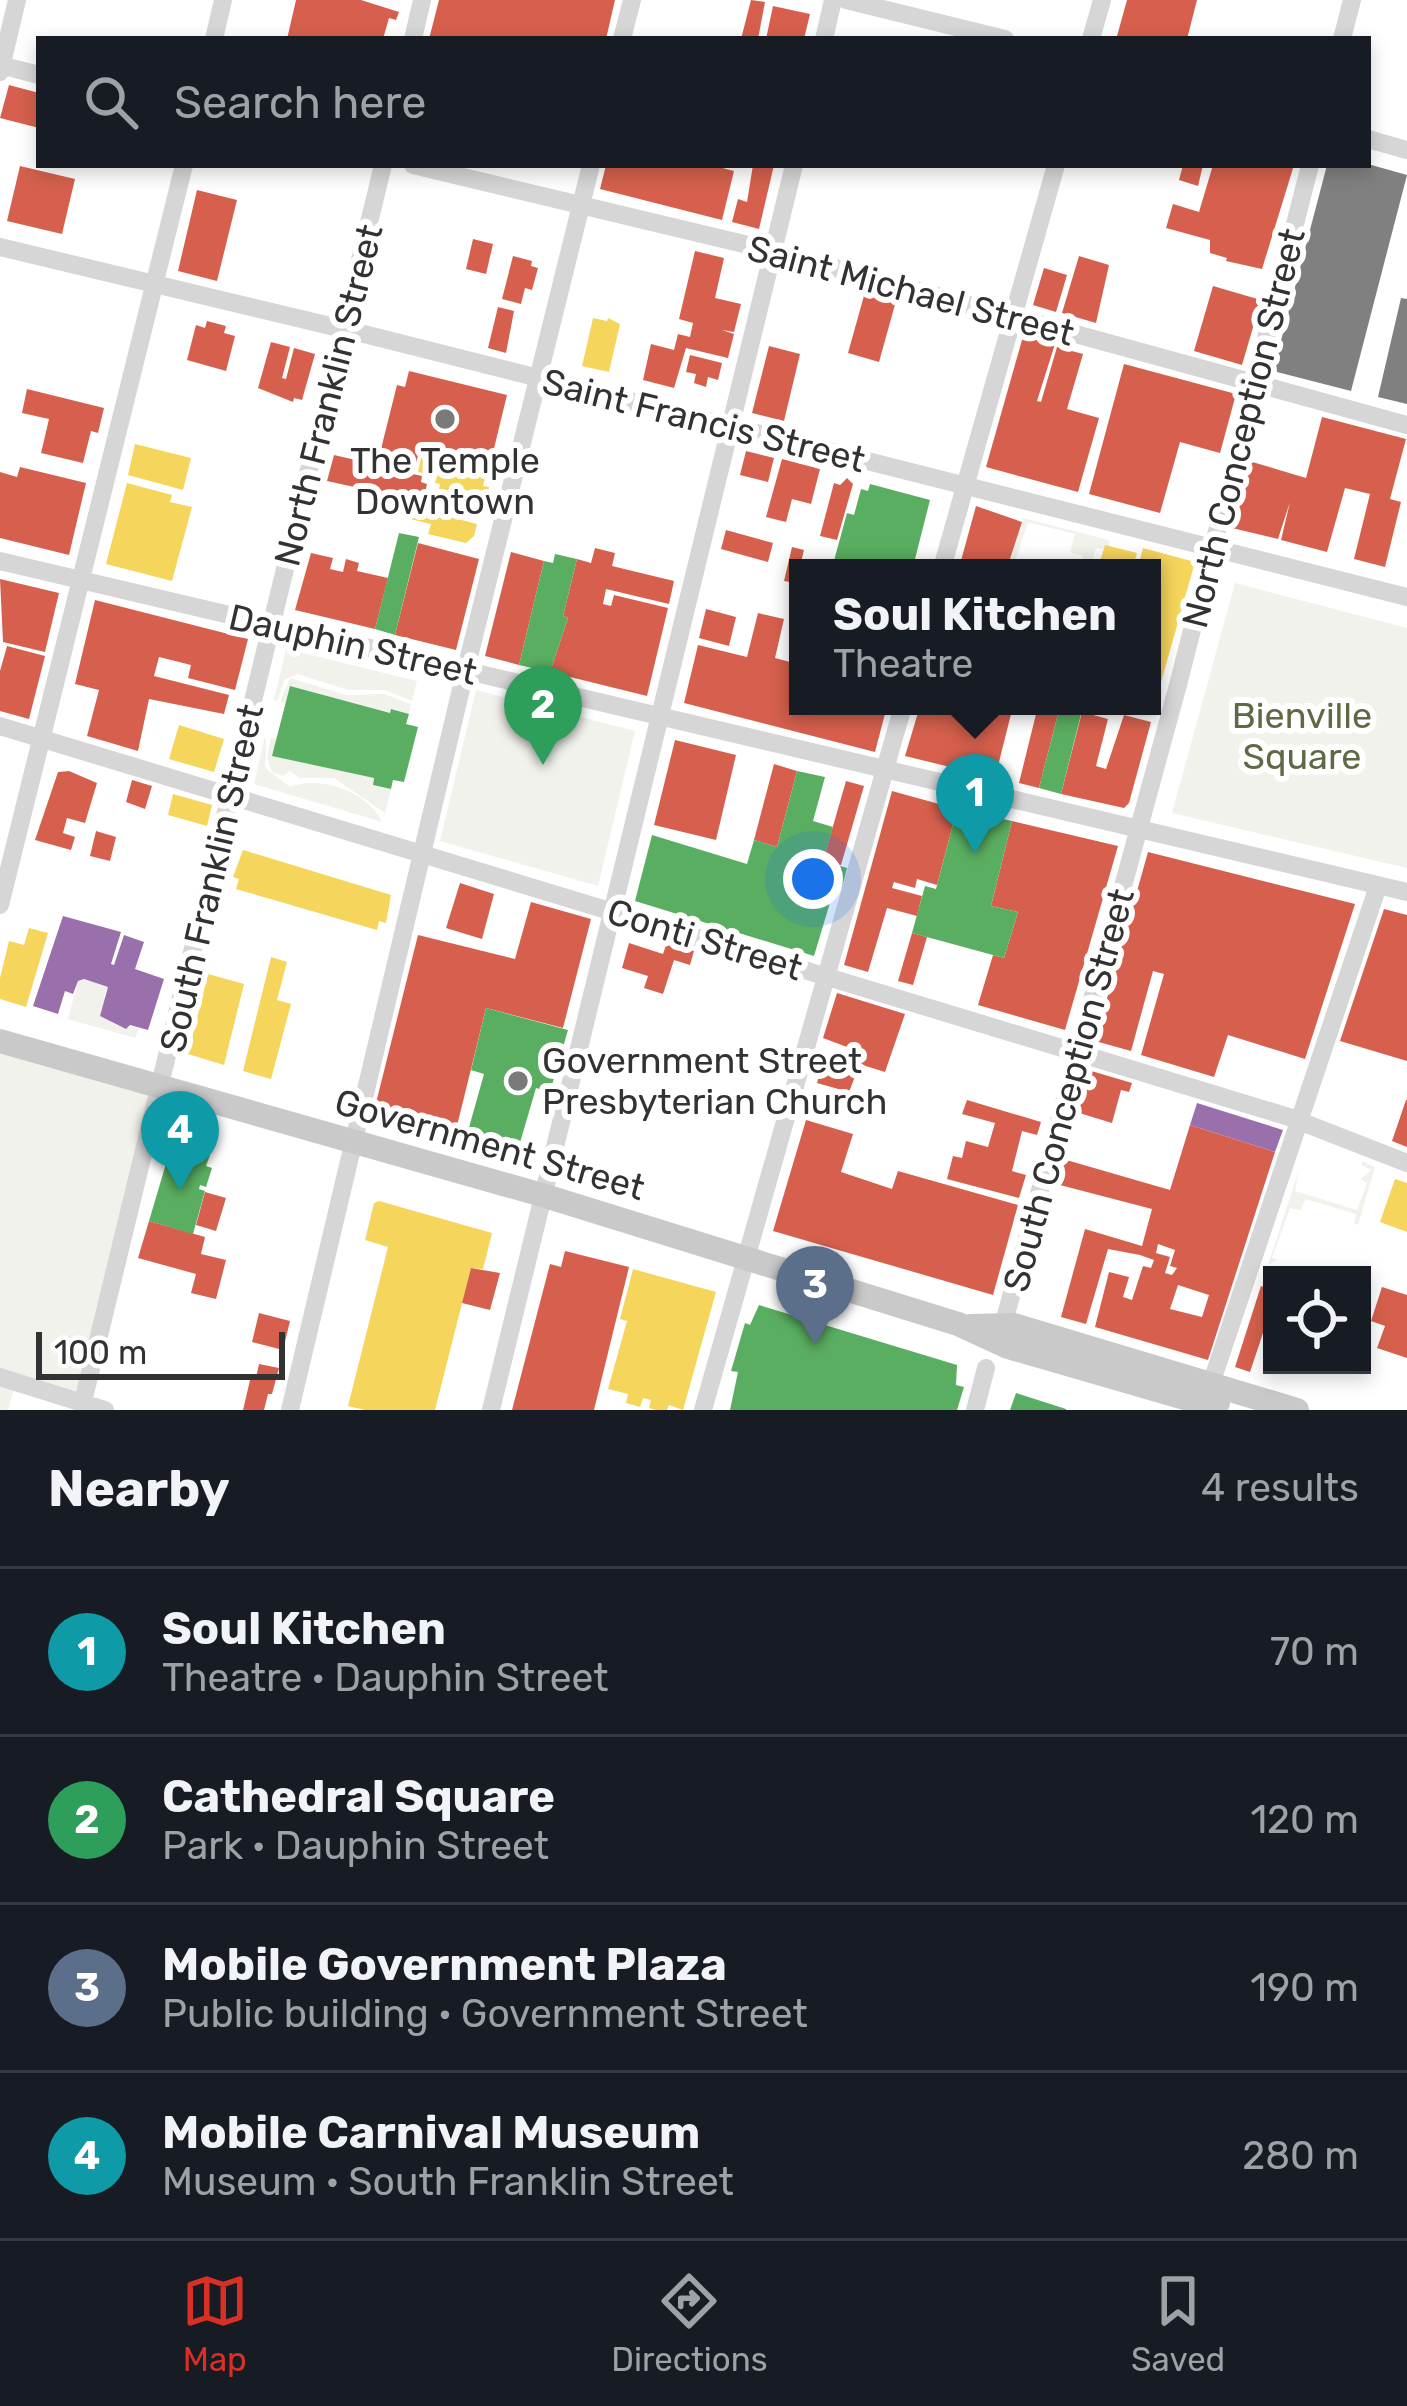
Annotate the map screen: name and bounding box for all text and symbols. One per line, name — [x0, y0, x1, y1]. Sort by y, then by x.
search box — [36, 36, 1371, 168]
icon: search — [78, 69, 144, 135]
text: Search here — [174, 76, 426, 129]
street label: North Franklin Street — [265, 220, 392, 570]
street label: North Conception Street — [1173, 224, 1314, 632]
street label: Saint Michael Street — [743, 226, 1079, 355]
street label: Saint Francis Street — [538, 360, 870, 481]
marker: The Temple Downtown — [432, 406, 458, 432]
place label: The Temple Downtown — [350, 439, 540, 523]
popup — [789, 559, 1161, 715]
text: Soul Kitchen — [833, 588, 1117, 641]
street label: Dauphin Street — [225, 595, 481, 694]
text: Theatre — [833, 641, 973, 687]
pin: 2 — [504, 666, 582, 765]
park label: Bienville Square — [1232, 694, 1372, 778]
street label: South Franklin Street — [151, 700, 272, 1056]
pin: 1 — [936, 754, 1014, 853]
your location — [783, 849, 843, 909]
street label: South Conception Street — [994, 884, 1143, 1296]
street label: Conti Street — [602, 889, 808, 990]
place label: Government Street Presbyterian Church — [542, 1039, 887, 1123]
marker: Government Street Presbyterian Church — [505, 1068, 531, 1094]
street label: Government Street — [330, 1080, 650, 1209]
pin: 4 — [141, 1091, 219, 1190]
pin: 3 — [776, 1246, 854, 1345]
map controls — [1263, 1266, 1371, 1374]
button: locate — [1263, 1266, 1371, 1374]
scale bar — [36, 1326, 285, 1379]
text: 100 m — [54, 1333, 147, 1372]
text: Nearby — [48, 1458, 230, 1519]
text: 4 results — [1201, 1465, 1359, 1511]
text: Soul Kitchen — [162, 1602, 446, 1655]
text: 1 — [77, 1629, 97, 1675]
text: 70 m — [1270, 1629, 1359, 1675]
text: Theatre · Dauphin Street — [162, 1655, 609, 1701]
text: Cathedral Square — [162, 1770, 555, 1823]
text: 2 — [74, 1797, 100, 1843]
text: 120 m — [1250, 1797, 1359, 1843]
text: Park · Dauphin Street — [162, 1823, 549, 1869]
text: Mobile Government Plaza — [162, 1938, 727, 1991]
text: 3 — [74, 1965, 100, 2011]
text: 190 m — [1250, 1965, 1359, 2011]
text: Public building · Government Street — [162, 1991, 808, 2037]
text: Mobile Carnival Museum — [162, 2106, 700, 2159]
text: 4 — [74, 2133, 100, 2179]
text: 280 m — [1242, 2133, 1359, 2179]
text: Museum · South Franklin Street — [162, 2159, 734, 2205]
tab: Map — [182, 2268, 248, 2379]
tab: Directions — [611, 2268, 768, 2379]
tab: Saved — [1131, 2268, 1225, 2379]

